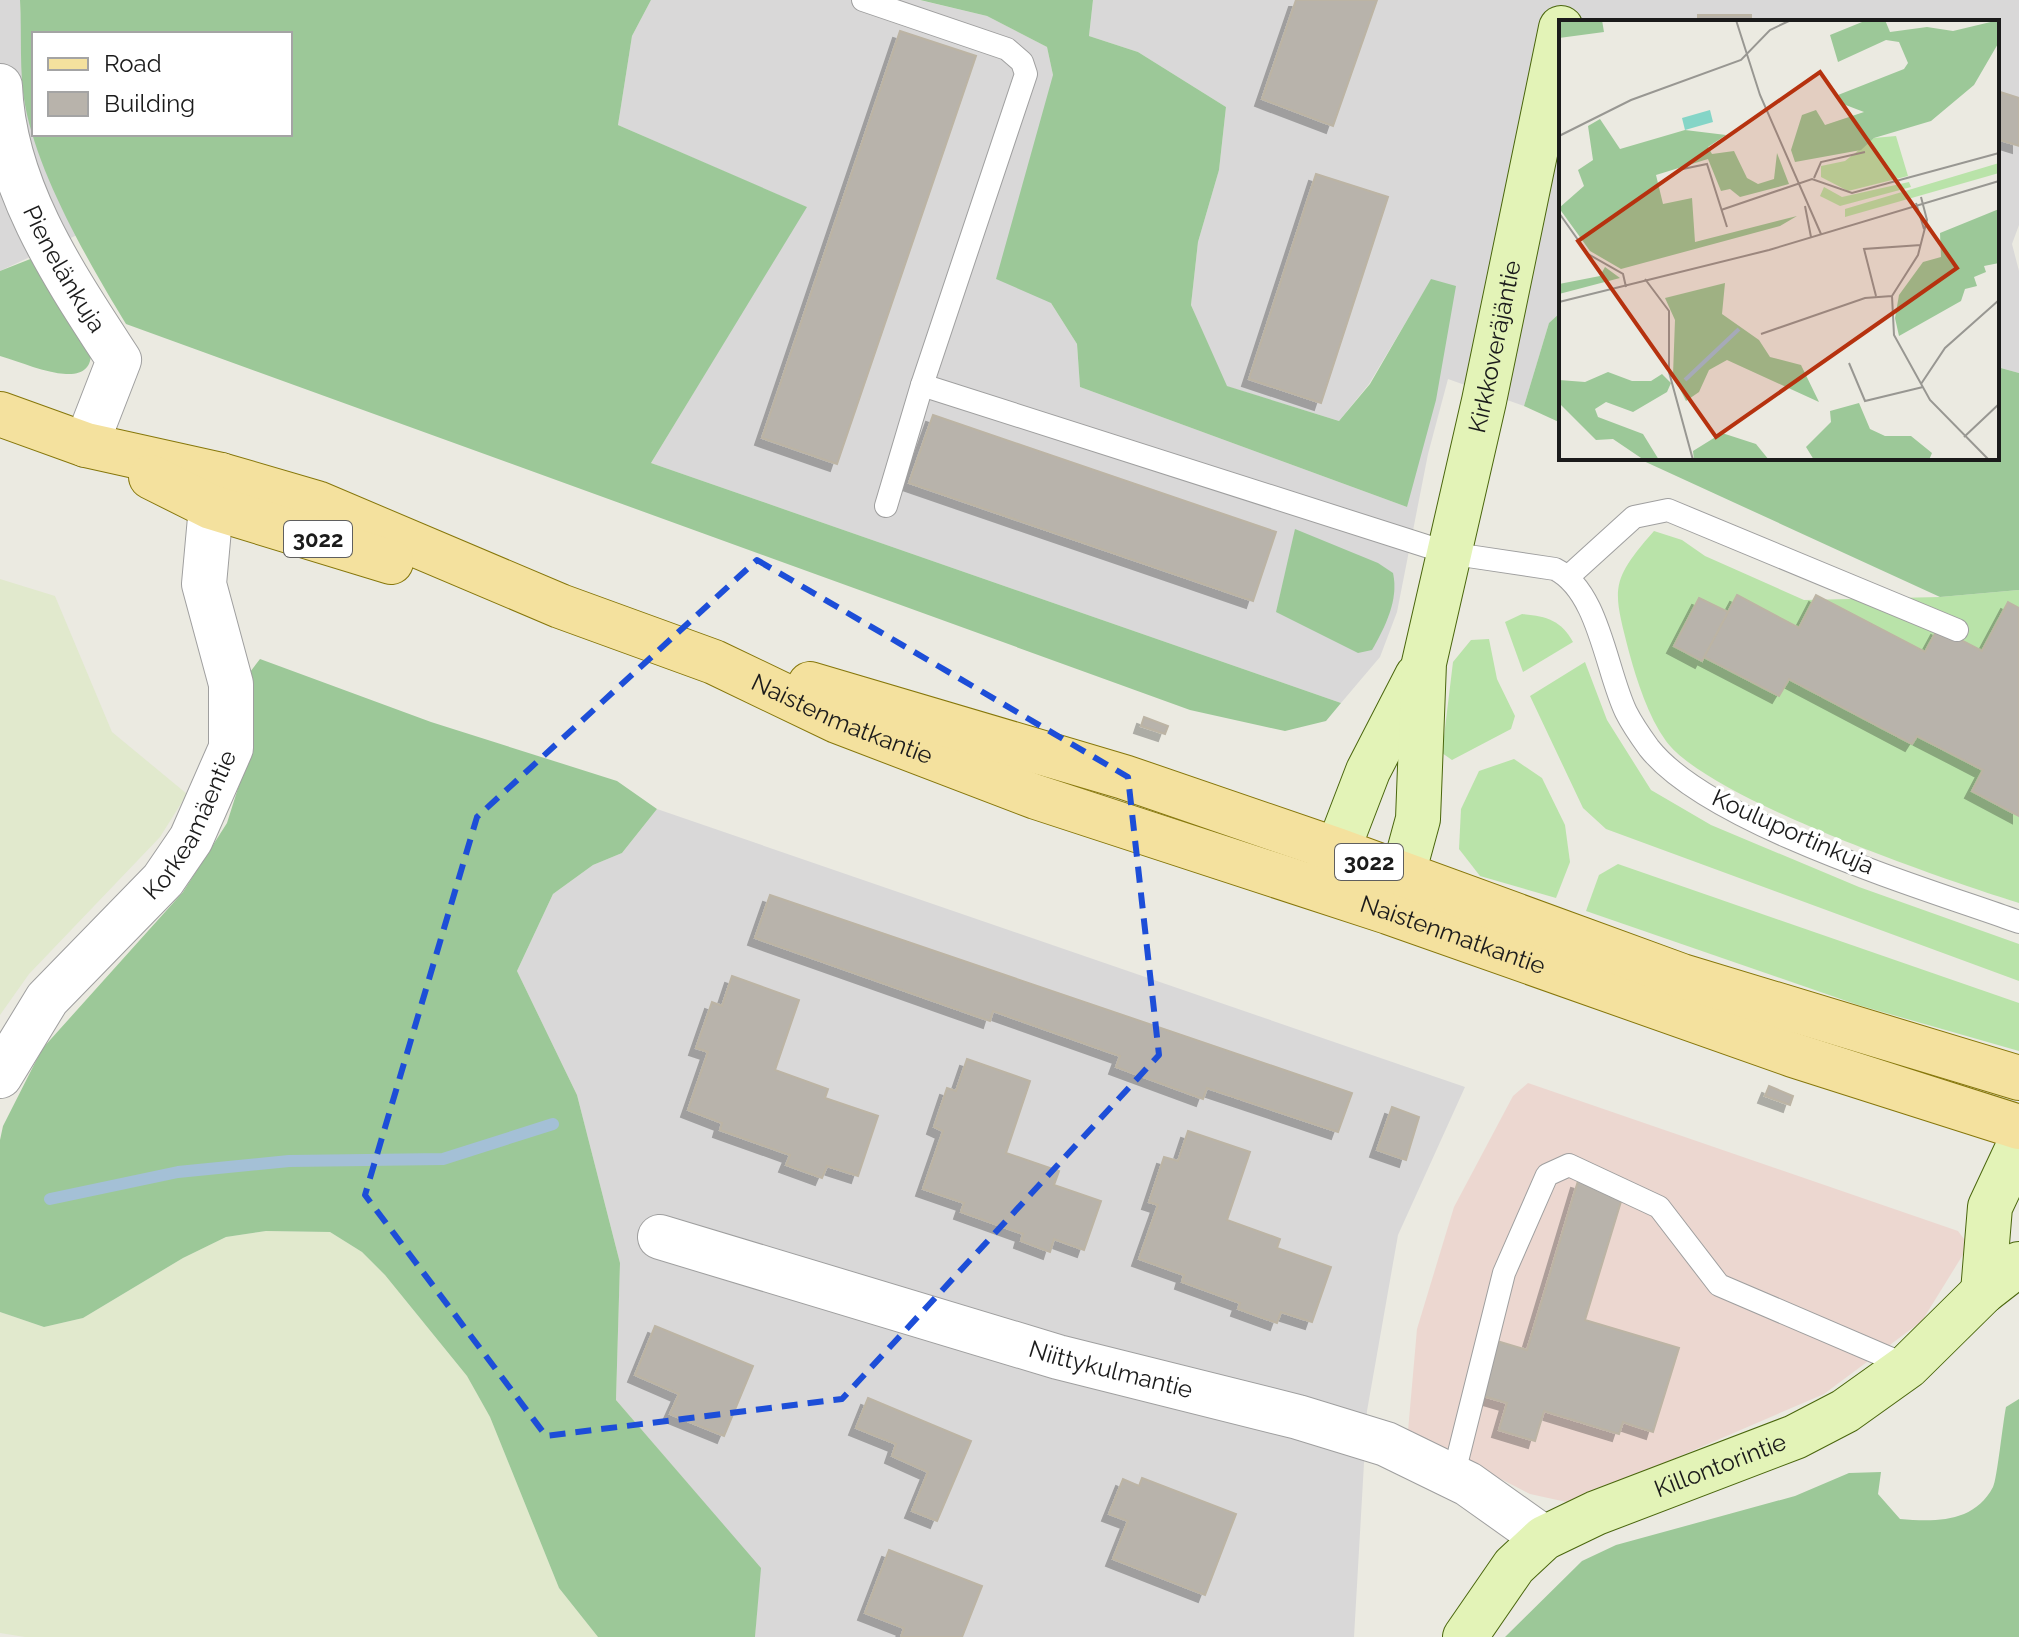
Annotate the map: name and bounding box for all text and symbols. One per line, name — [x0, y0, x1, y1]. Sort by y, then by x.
inset map — [1559, 20, 1999, 460]
legend — [32, 32, 292, 136]
text: Road — [104, 49, 162, 78]
text: Building — [104, 89, 195, 118]
street label: Pienelänkuja — [17, 201, 112, 338]
street label: Kirkkoveräjäntie — [1462, 258, 1527, 436]
road number: 3022 — [284, 521, 352, 557]
street label: Naistenmatkantie — [747, 667, 937, 770]
street label: Korkeamäentie — [137, 745, 242, 906]
street label: Kouluportinkuja — [1708, 783, 1879, 880]
road number: 3022 — [1335, 844, 1403, 880]
street label: Naistenmatkantie — [1357, 889, 1549, 980]
street label: Niittykulmantie — [1026, 1334, 1196, 1404]
street label: Killontorintie — [1650, 1427, 1790, 1503]

